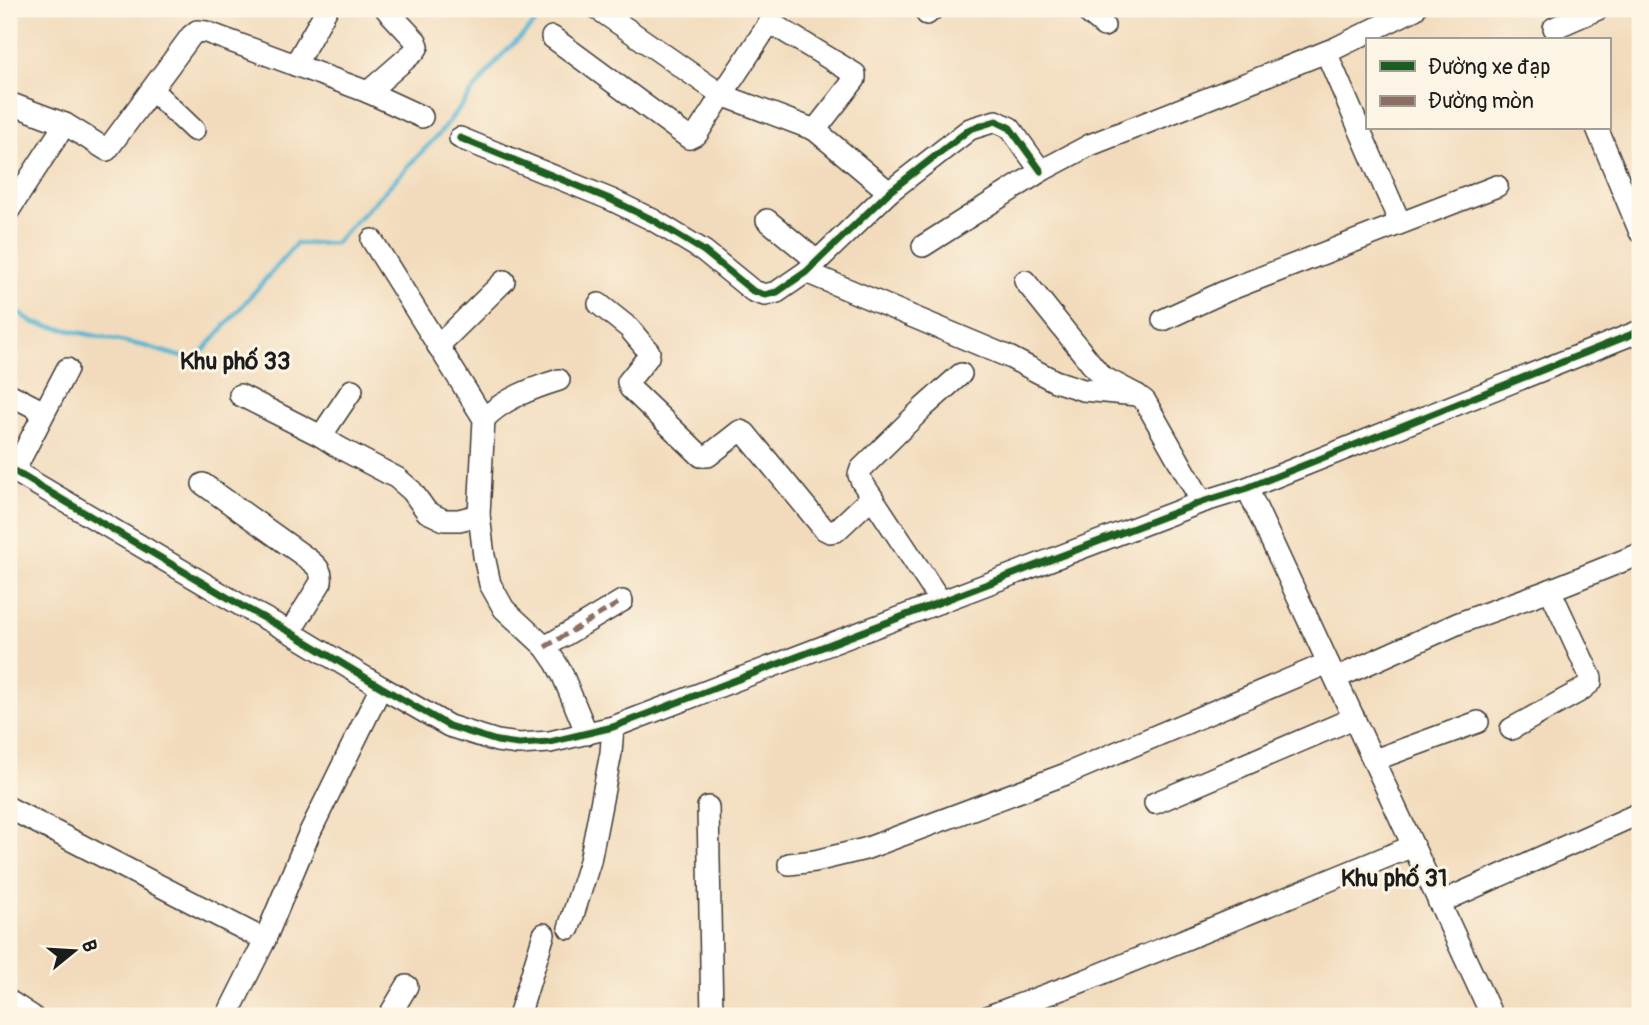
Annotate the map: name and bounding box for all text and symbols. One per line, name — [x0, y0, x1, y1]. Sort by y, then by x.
legend — [1366, 38, 1610, 130]
text: Đường xe đạp — [1428, 54, 1550, 81]
text: Đường mòn — [1428, 88, 1534, 115]
district label: Khu phố 33 — [180, 347, 290, 376]
district label: Khu phố 31 — [1341, 864, 1447, 893]
north arrow — [38, 916, 108, 986]
text: B — [76, 937, 102, 955]

